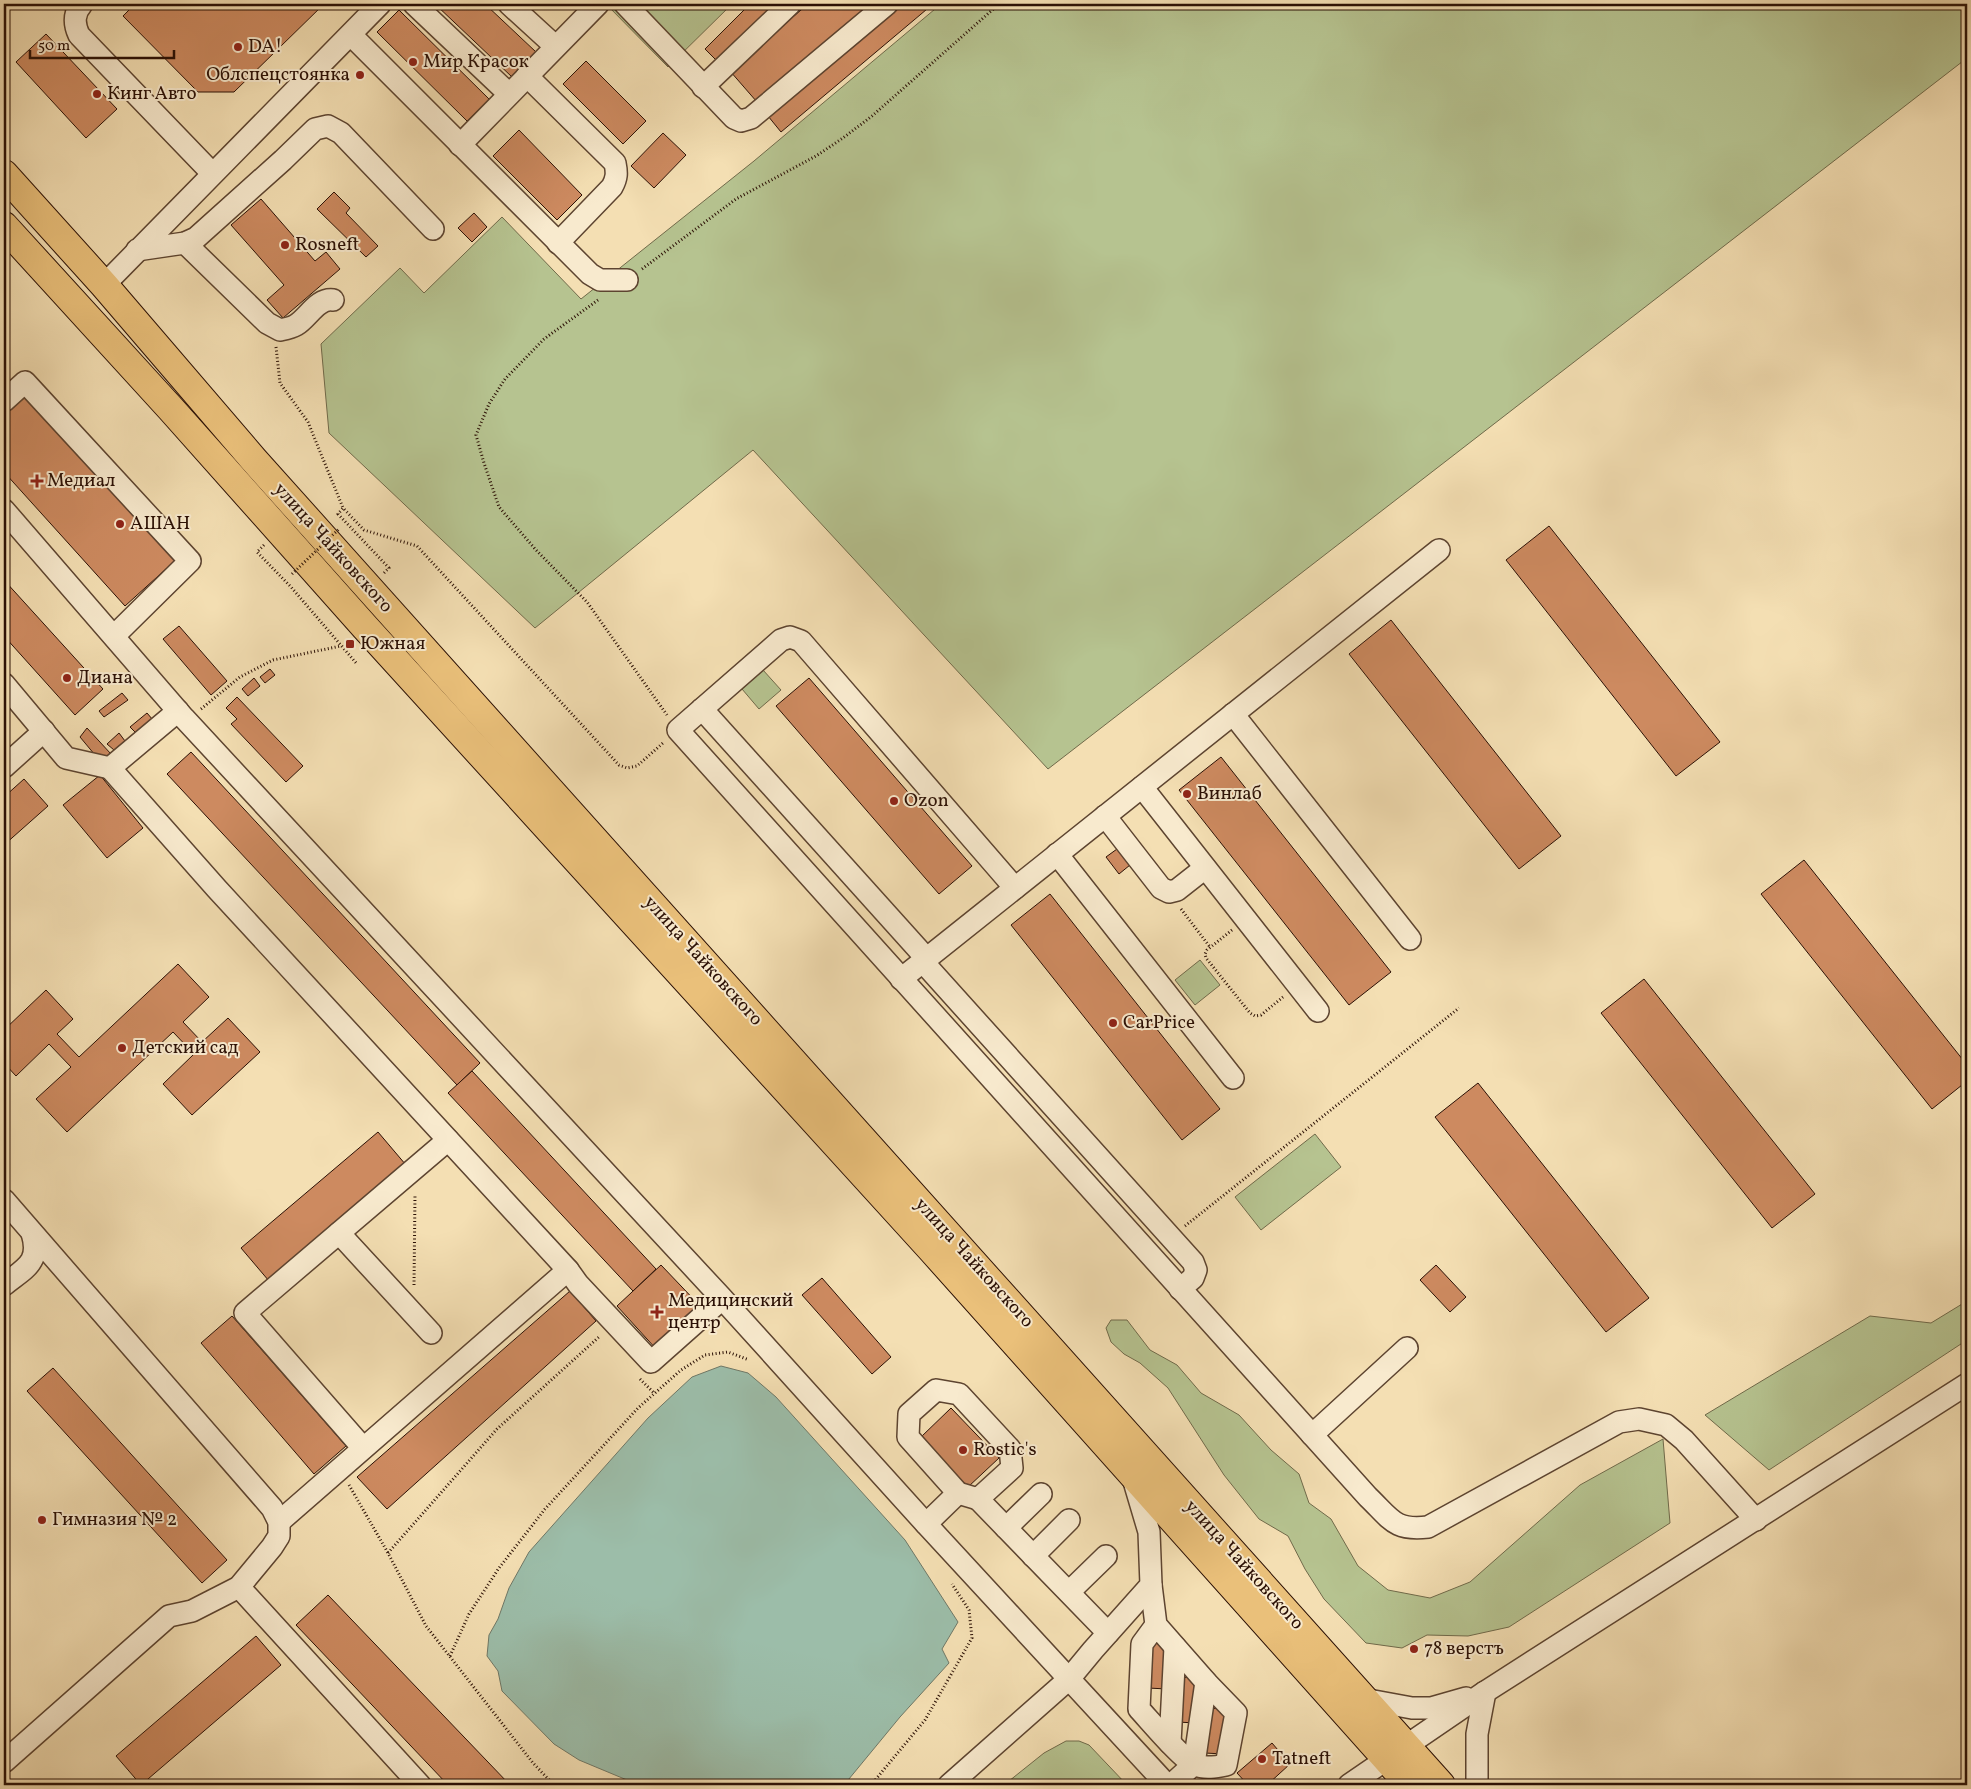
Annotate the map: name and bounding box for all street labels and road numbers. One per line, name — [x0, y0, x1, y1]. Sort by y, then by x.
street label: улица Чайковского — [267, 477, 399, 619]
street label: улица Чайковского — [637, 890, 769, 1032]
street label: улица Чайковского — [908, 1192, 1040, 1334]
street label: улица Чайковского — [1178, 1494, 1310, 1636]

